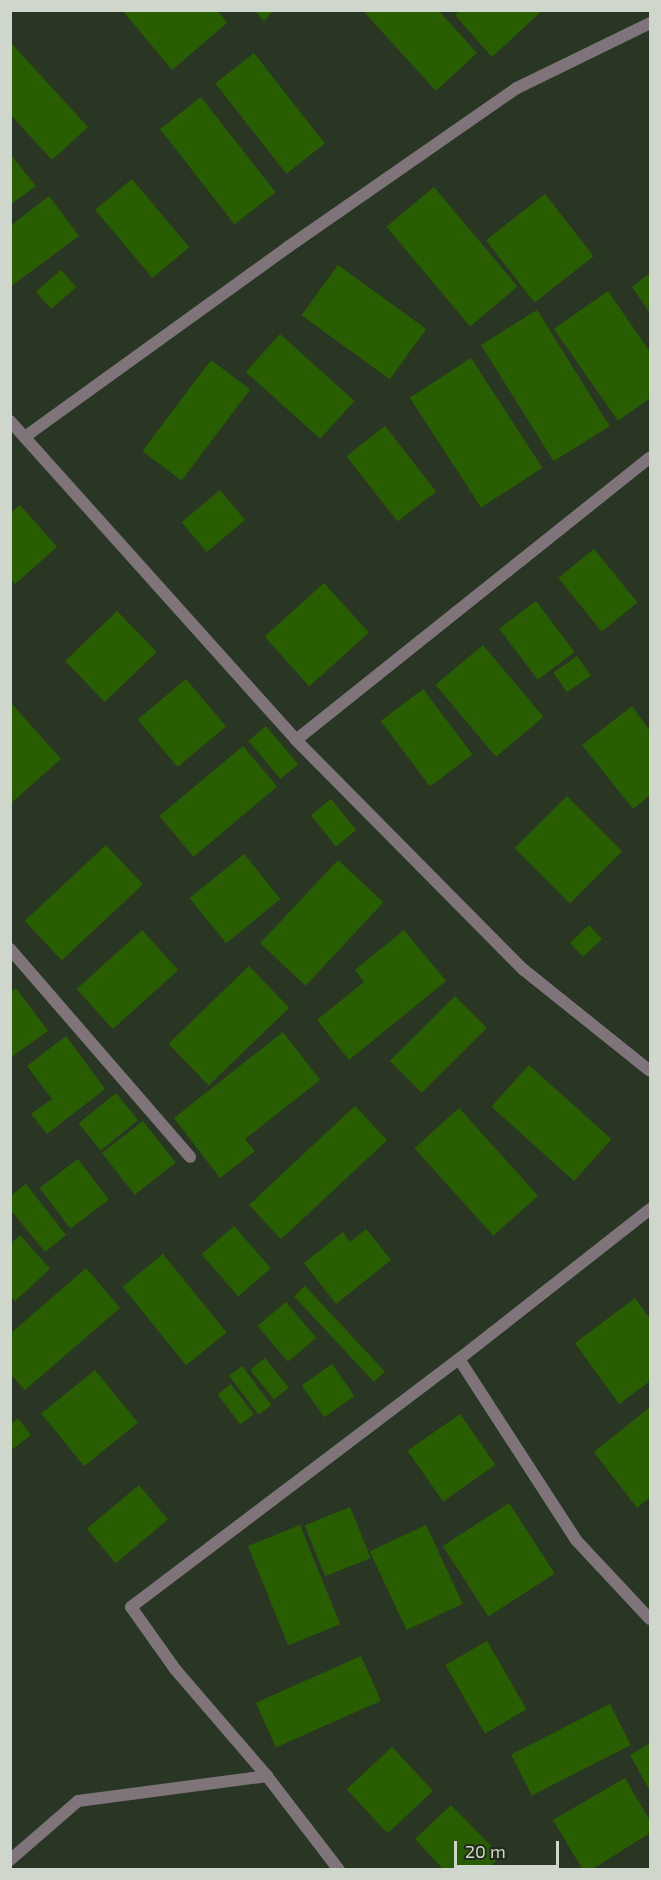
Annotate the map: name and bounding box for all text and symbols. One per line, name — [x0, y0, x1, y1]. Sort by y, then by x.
scale bar — [457, 1829, 562, 1867]
text: 20 m — [465, 1840, 506, 1862]

